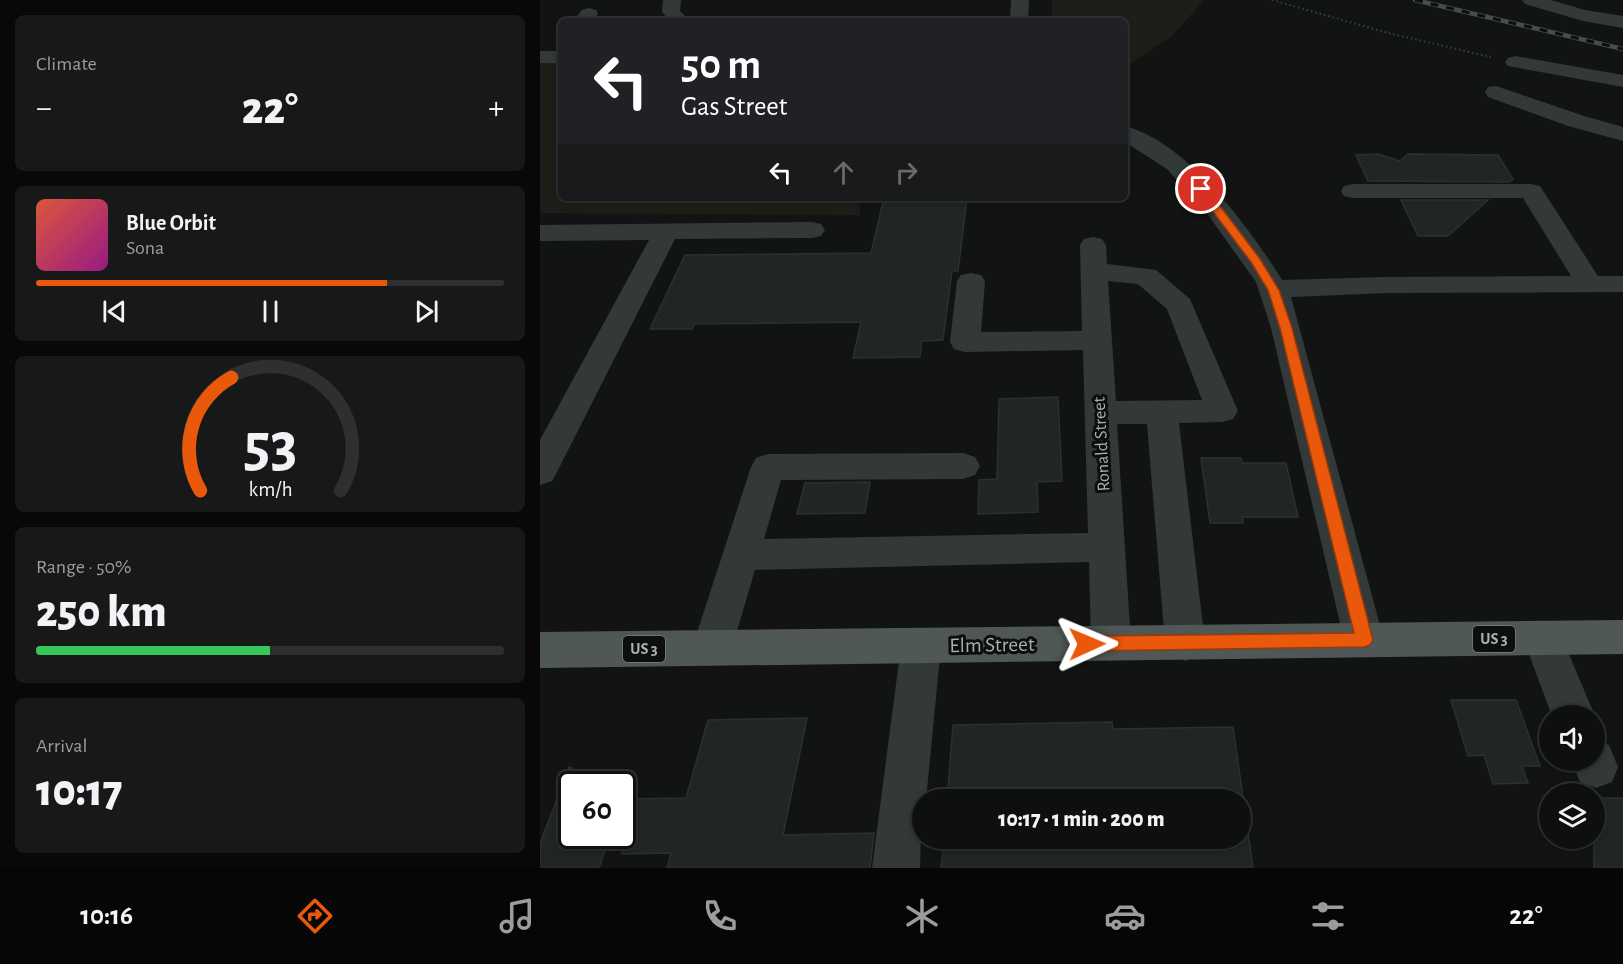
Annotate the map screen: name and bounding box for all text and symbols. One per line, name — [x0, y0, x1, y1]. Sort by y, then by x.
icon: left — [582, 42, 660, 120]
text: 50 m — [681, 44, 761, 86]
text: Climate — [36, 54, 97, 74]
text: 22° — [242, 87, 298, 132]
text: − — [36, 92, 52, 125]
text: + — [488, 92, 504, 125]
text: Gas Street — [681, 93, 787, 120]
icon: left — [764, 156, 797, 189]
icon: ahead — [827, 156, 860, 189]
icon: right — [890, 156, 923, 189]
pin — [1175, 163, 1226, 214]
icon: arrive — [1184, 172, 1217, 205]
text: Blue Orbit — [126, 212, 216, 234]
text: Sona — [126, 238, 164, 258]
icon: previous — [98, 295, 131, 328]
icon: pause — [254, 295, 287, 328]
icon: next — [410, 295, 443, 328]
street label: Ronald Street — [1091, 396, 1113, 492]
text: 53 — [243, 415, 297, 477]
text: km/h — [248, 479, 292, 500]
text: Range · 50% — [36, 557, 132, 577]
text: 250 km — [36, 590, 167, 635]
position arrow — [1055, 612, 1119, 676]
road number: US 3 — [1473, 626, 1515, 652]
street label: Elm Street — [949, 634, 1035, 656]
road number: US 3 — [623, 636, 665, 662]
map controls — [1539, 705, 1605, 849]
button: sound — [1539, 705, 1605, 771]
text: Arrival — [36, 736, 87, 756]
text: 10:17 — [36, 769, 123, 814]
speed limit sign: 60 — [558, 771, 636, 849]
button: layers — [1539, 783, 1605, 849]
text: 10:17 · 1 min · 200 m — [998, 808, 1165, 830]
icon: directions — [294, 895, 336, 937]
icon: music — [496, 895, 538, 937]
icon: phone — [699, 895, 741, 937]
icon: climate — [901, 895, 943, 937]
icon: car — [1104, 895, 1146, 937]
icon: filters — [1307, 895, 1349, 937]
text: 10:16 — [80, 902, 133, 929]
text: 22° — [1509, 902, 1543, 929]

